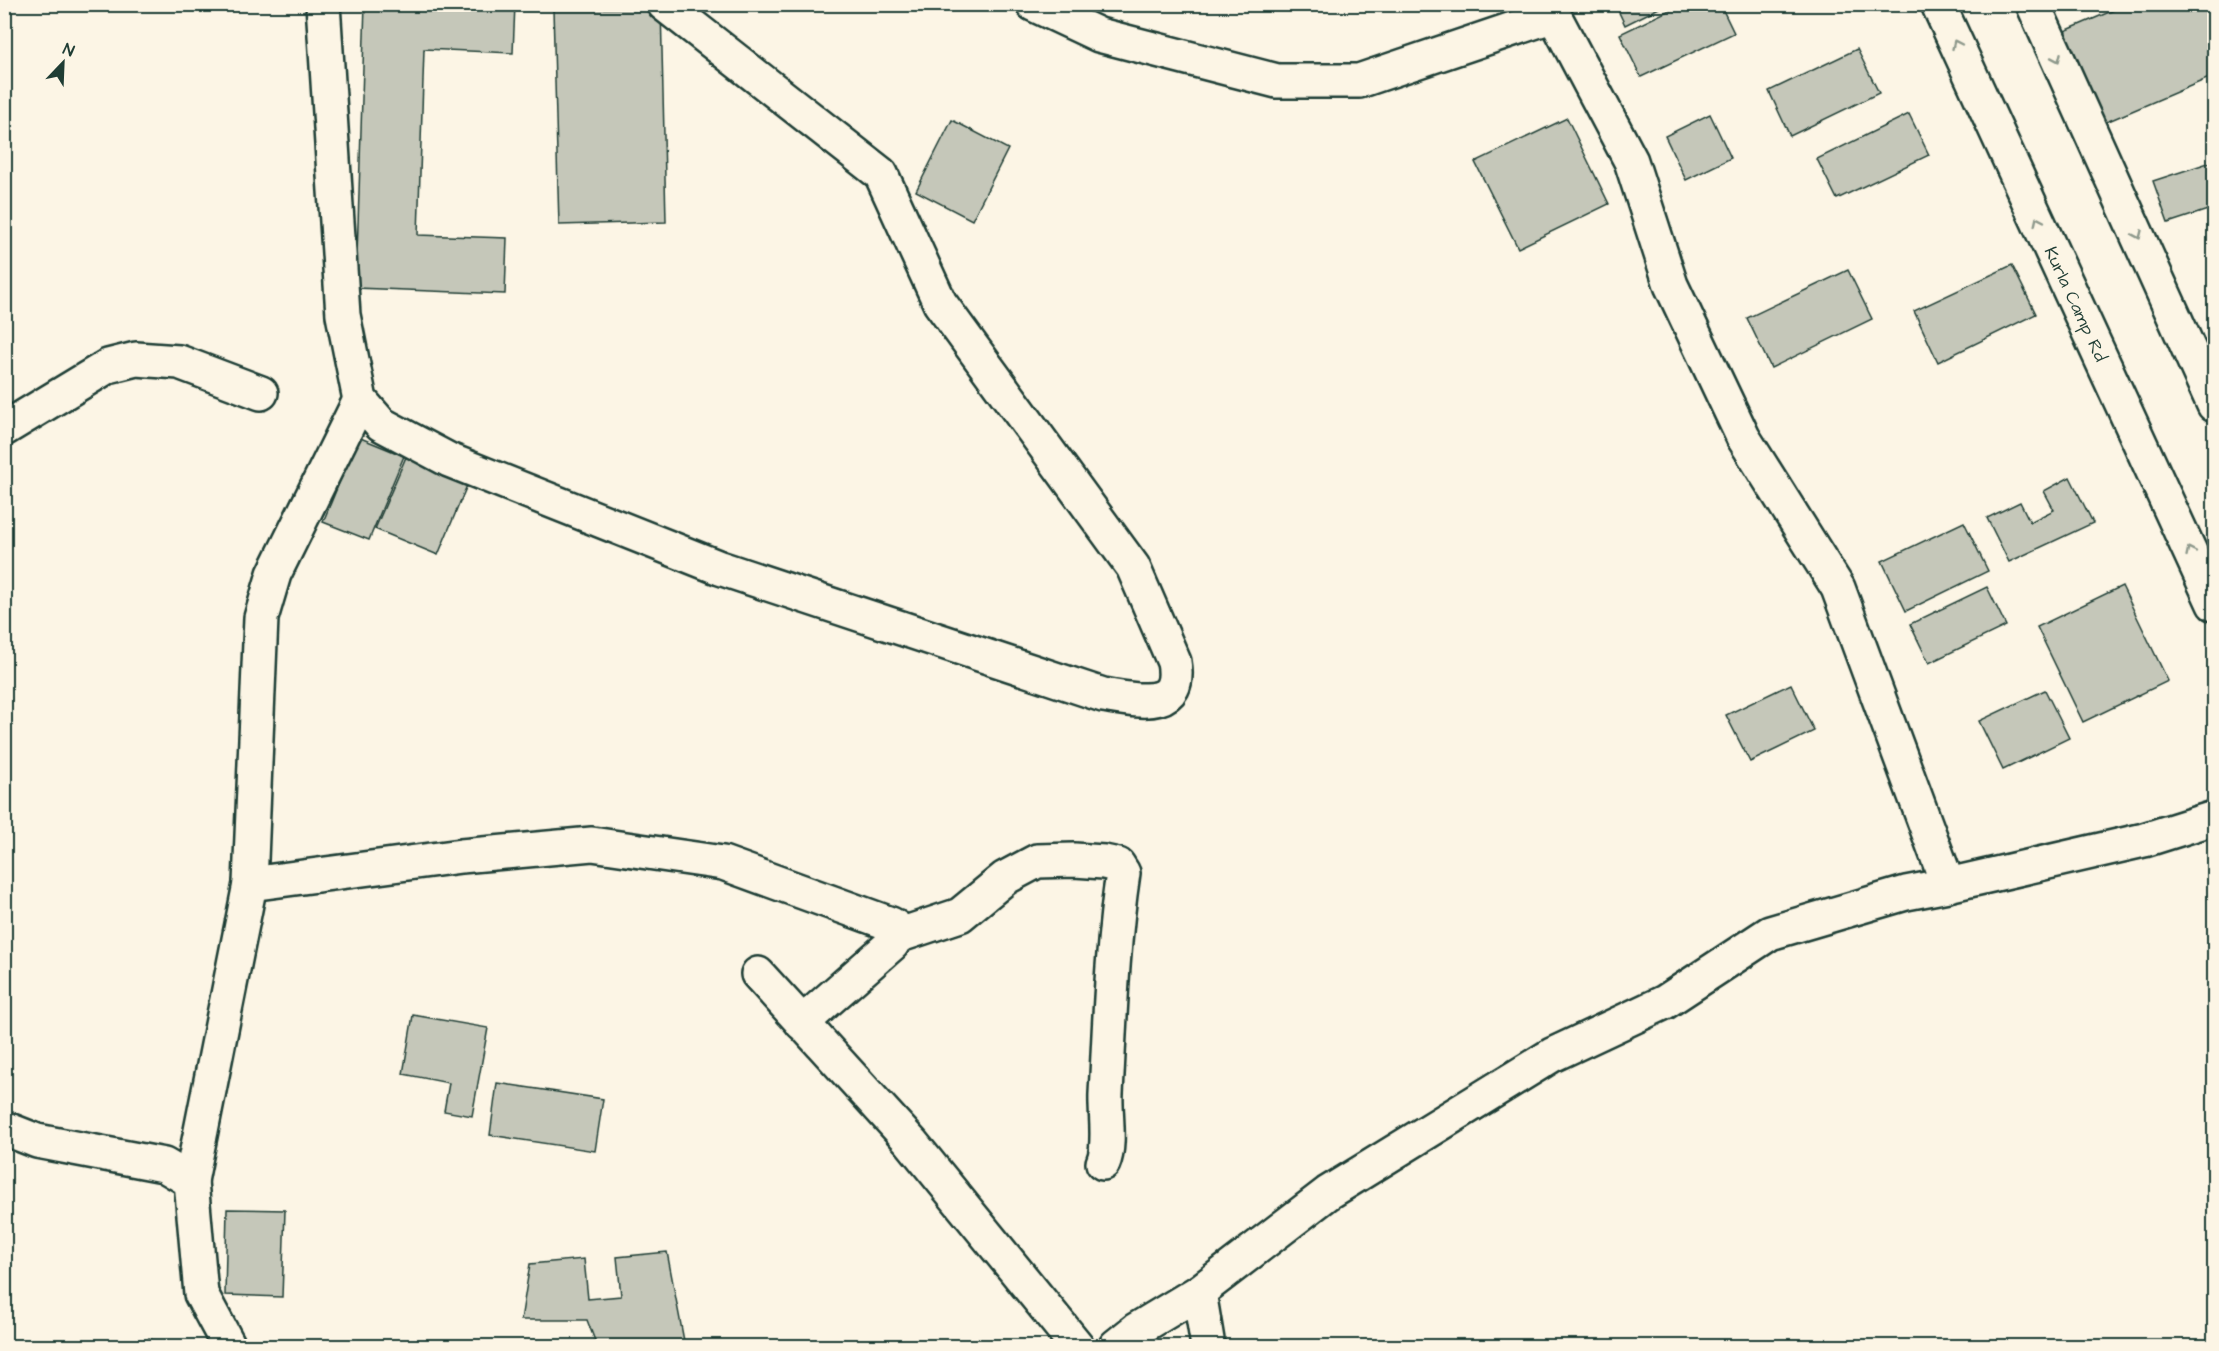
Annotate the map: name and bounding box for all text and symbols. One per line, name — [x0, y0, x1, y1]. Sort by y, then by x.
north arrow — [33, 33, 93, 93]
text: N — [60, 38, 77, 62]
one-way arrow — [1951, 40, 1963, 51]
one-way arrow — [2050, 51, 2062, 62]
one-way arrow — [2033, 217, 2045, 228]
one-way arrow — [2130, 229, 2142, 240]
street label: Kurla Camp Rd — [2038, 243, 2113, 366]
one-way arrow — [2185, 546, 2197, 557]

